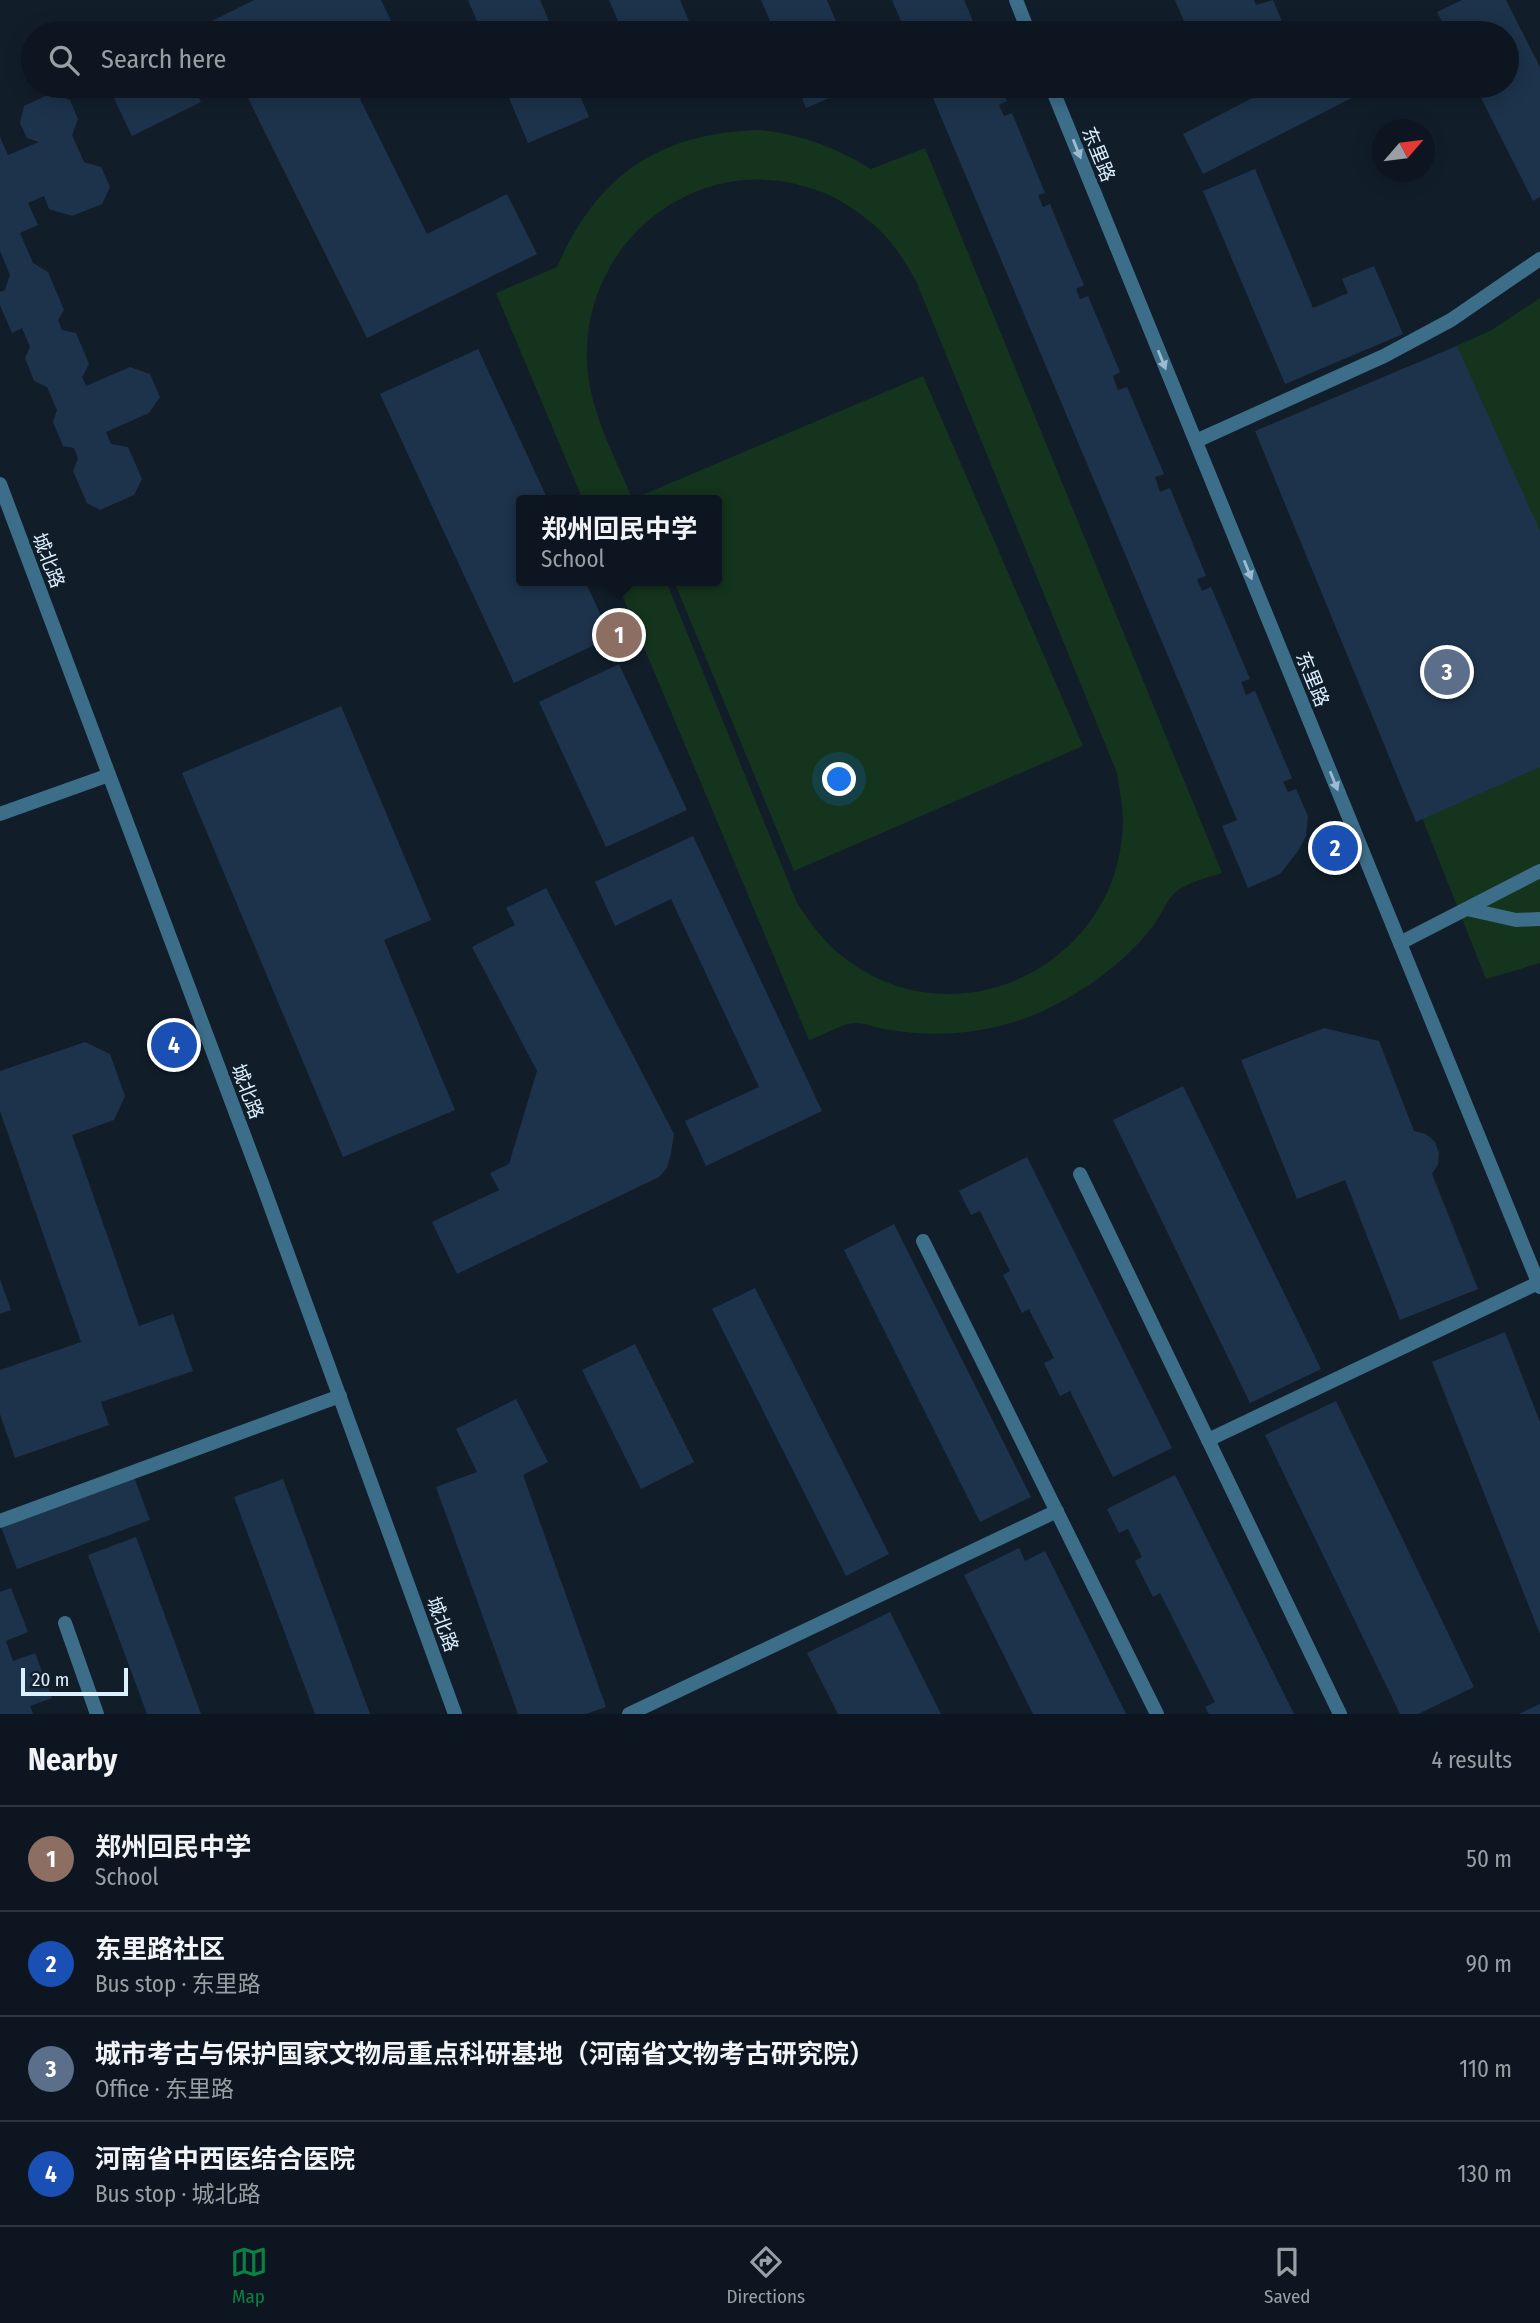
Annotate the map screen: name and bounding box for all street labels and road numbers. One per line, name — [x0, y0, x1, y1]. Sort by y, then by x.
street label: 东里路 — [1077, 123, 1120, 185]
street label: 城北路 — [28, 529, 69, 591]
street label: 东里路 — [1291, 648, 1334, 710]
street label: 城北路 — [227, 1060, 268, 1122]
street label: 城北路 — [422, 1593, 463, 1655]

